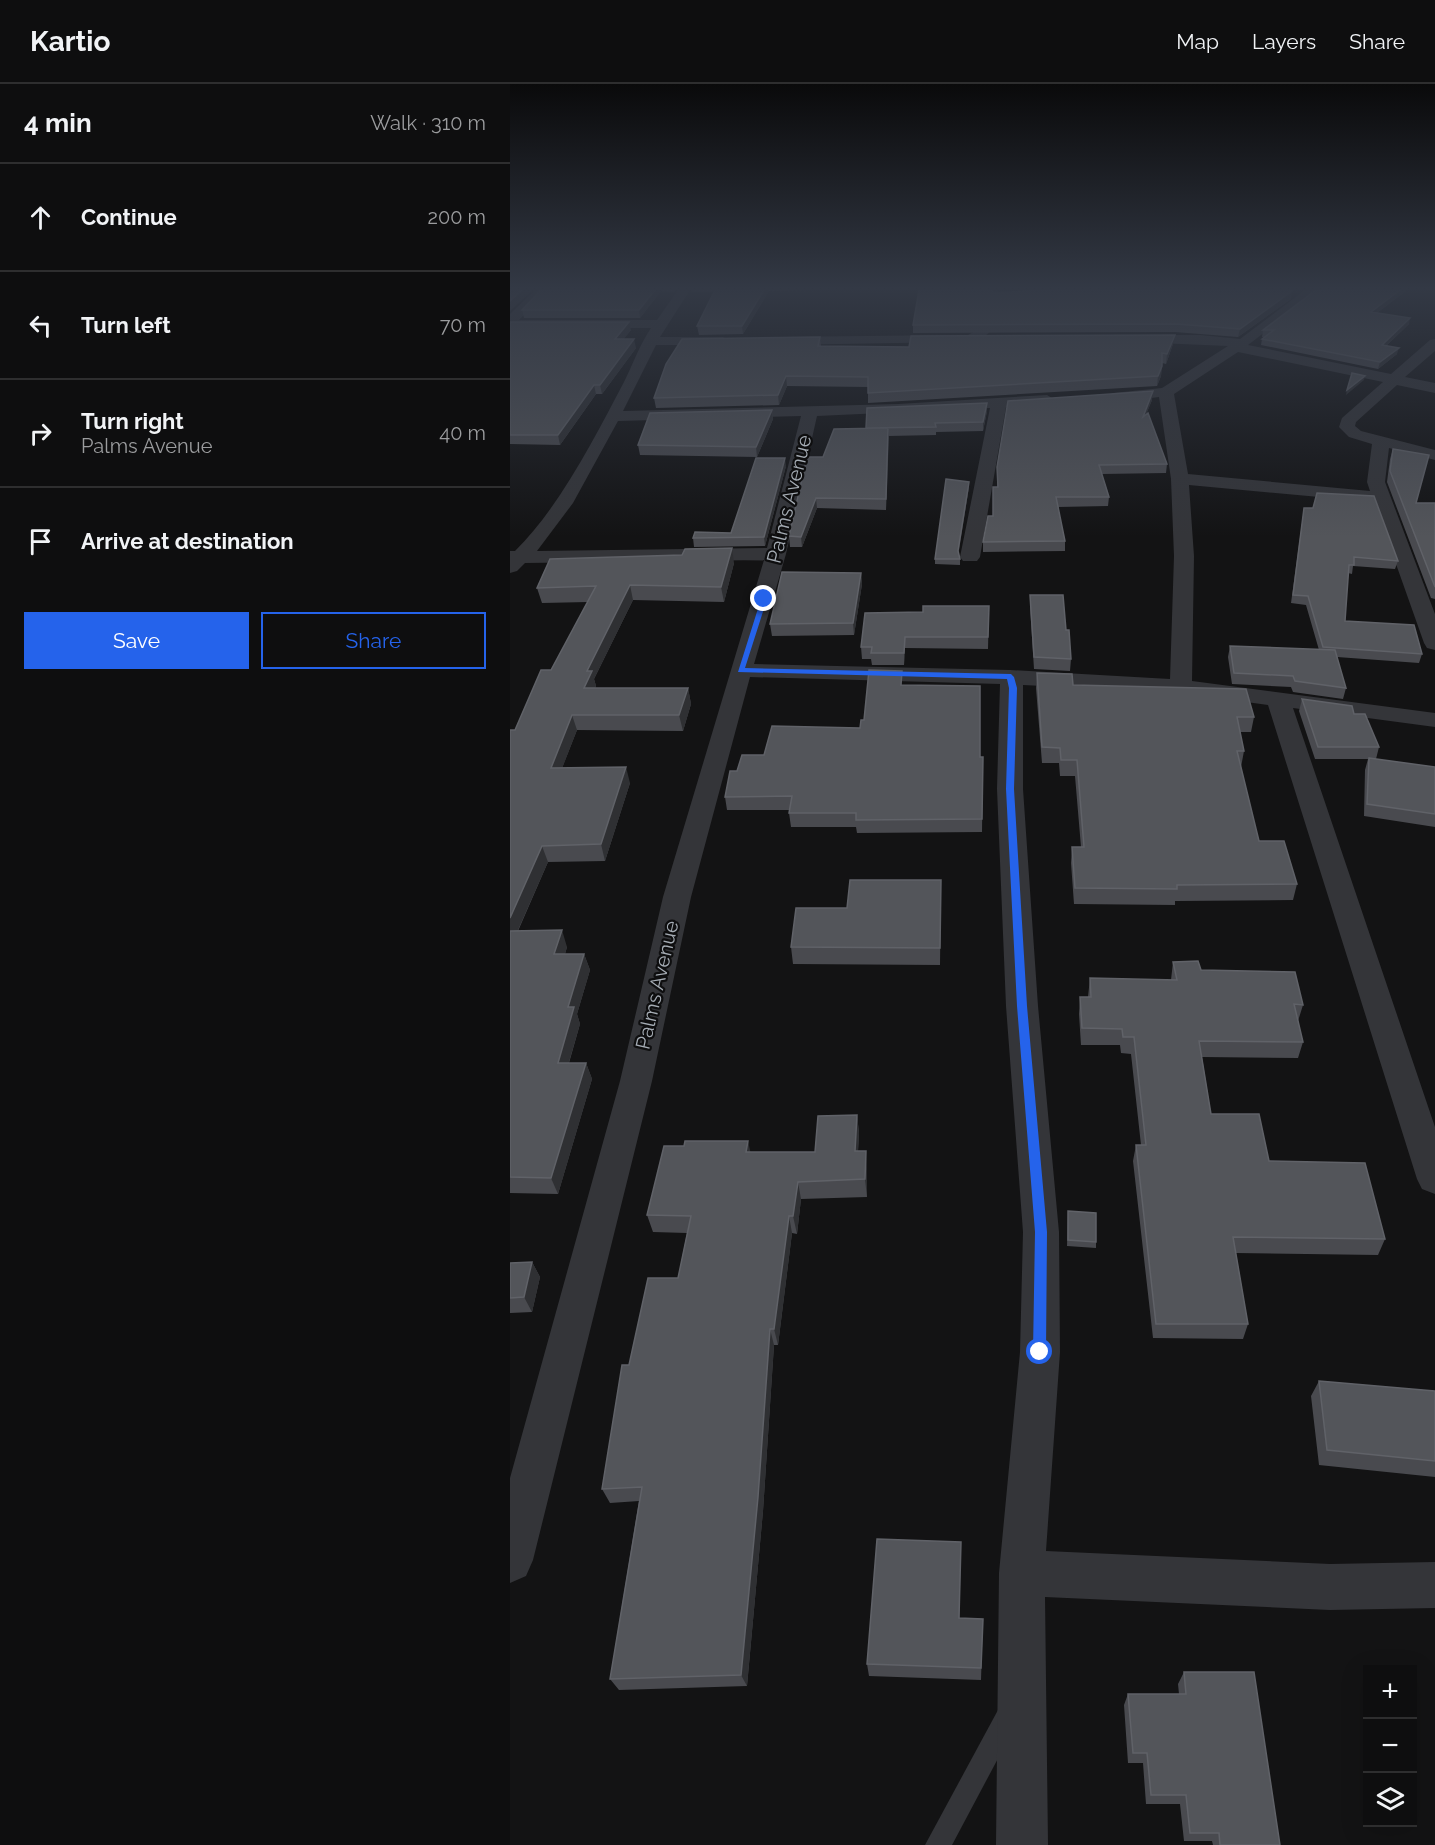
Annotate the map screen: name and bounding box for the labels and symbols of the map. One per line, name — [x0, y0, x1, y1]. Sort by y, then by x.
street label: Palms Avenue — [761, 432, 817, 566]
route end — [750, 585, 776, 611]
street label: Palms Avenue — [631, 918, 684, 1052]
route start — [1026, 1338, 1052, 1364]

